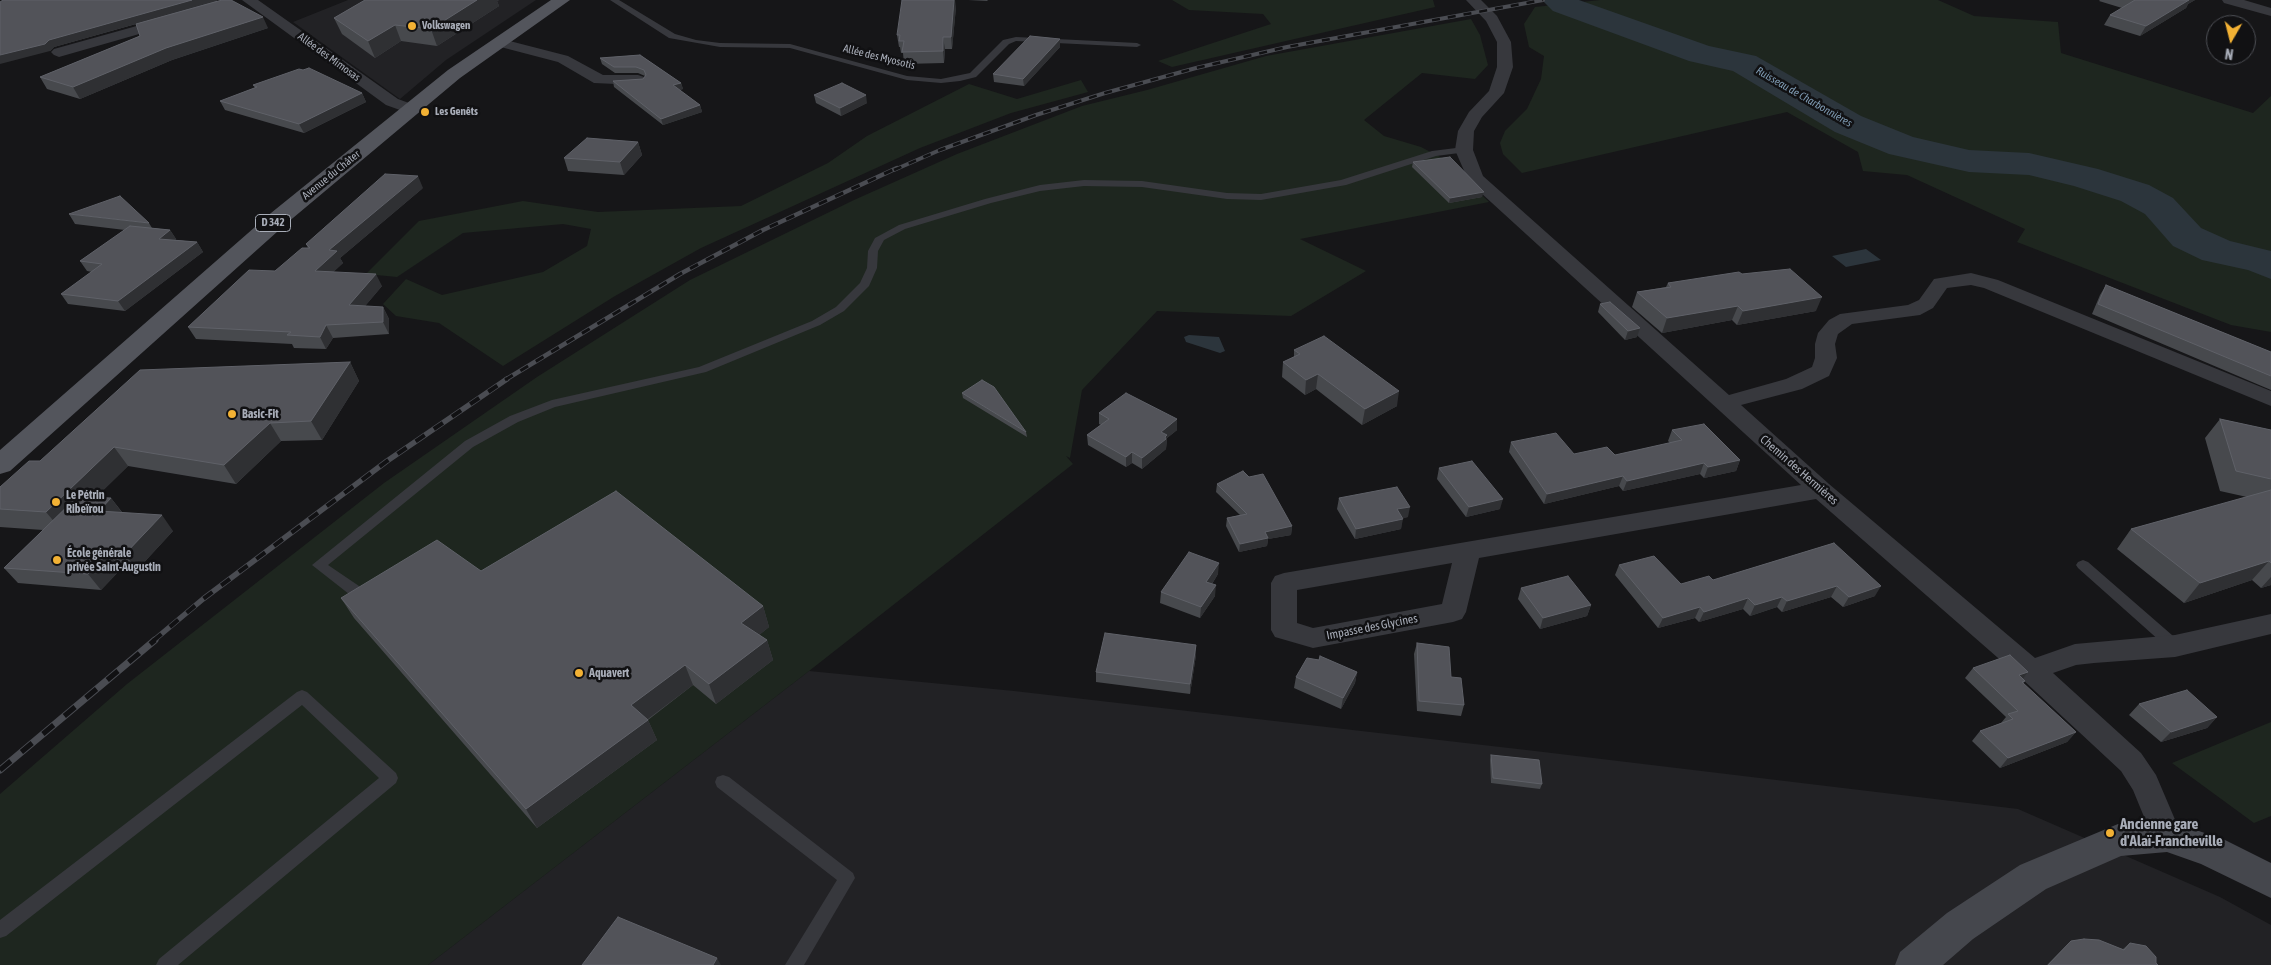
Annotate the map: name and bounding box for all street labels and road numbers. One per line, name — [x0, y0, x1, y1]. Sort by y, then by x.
street label: Allée des Mimosas — [295, 30, 363, 84]
street label: Allée des Myosotis — [842, 42, 916, 72]
street label: Avenue du Châter — [299, 148, 363, 202]
road number: D 342 — [256, 214, 290, 232]
street label: Chemin des Hermières — [1757, 432, 1841, 508]
street label: Impasse des Glycines — [1325, 611, 1419, 643]

